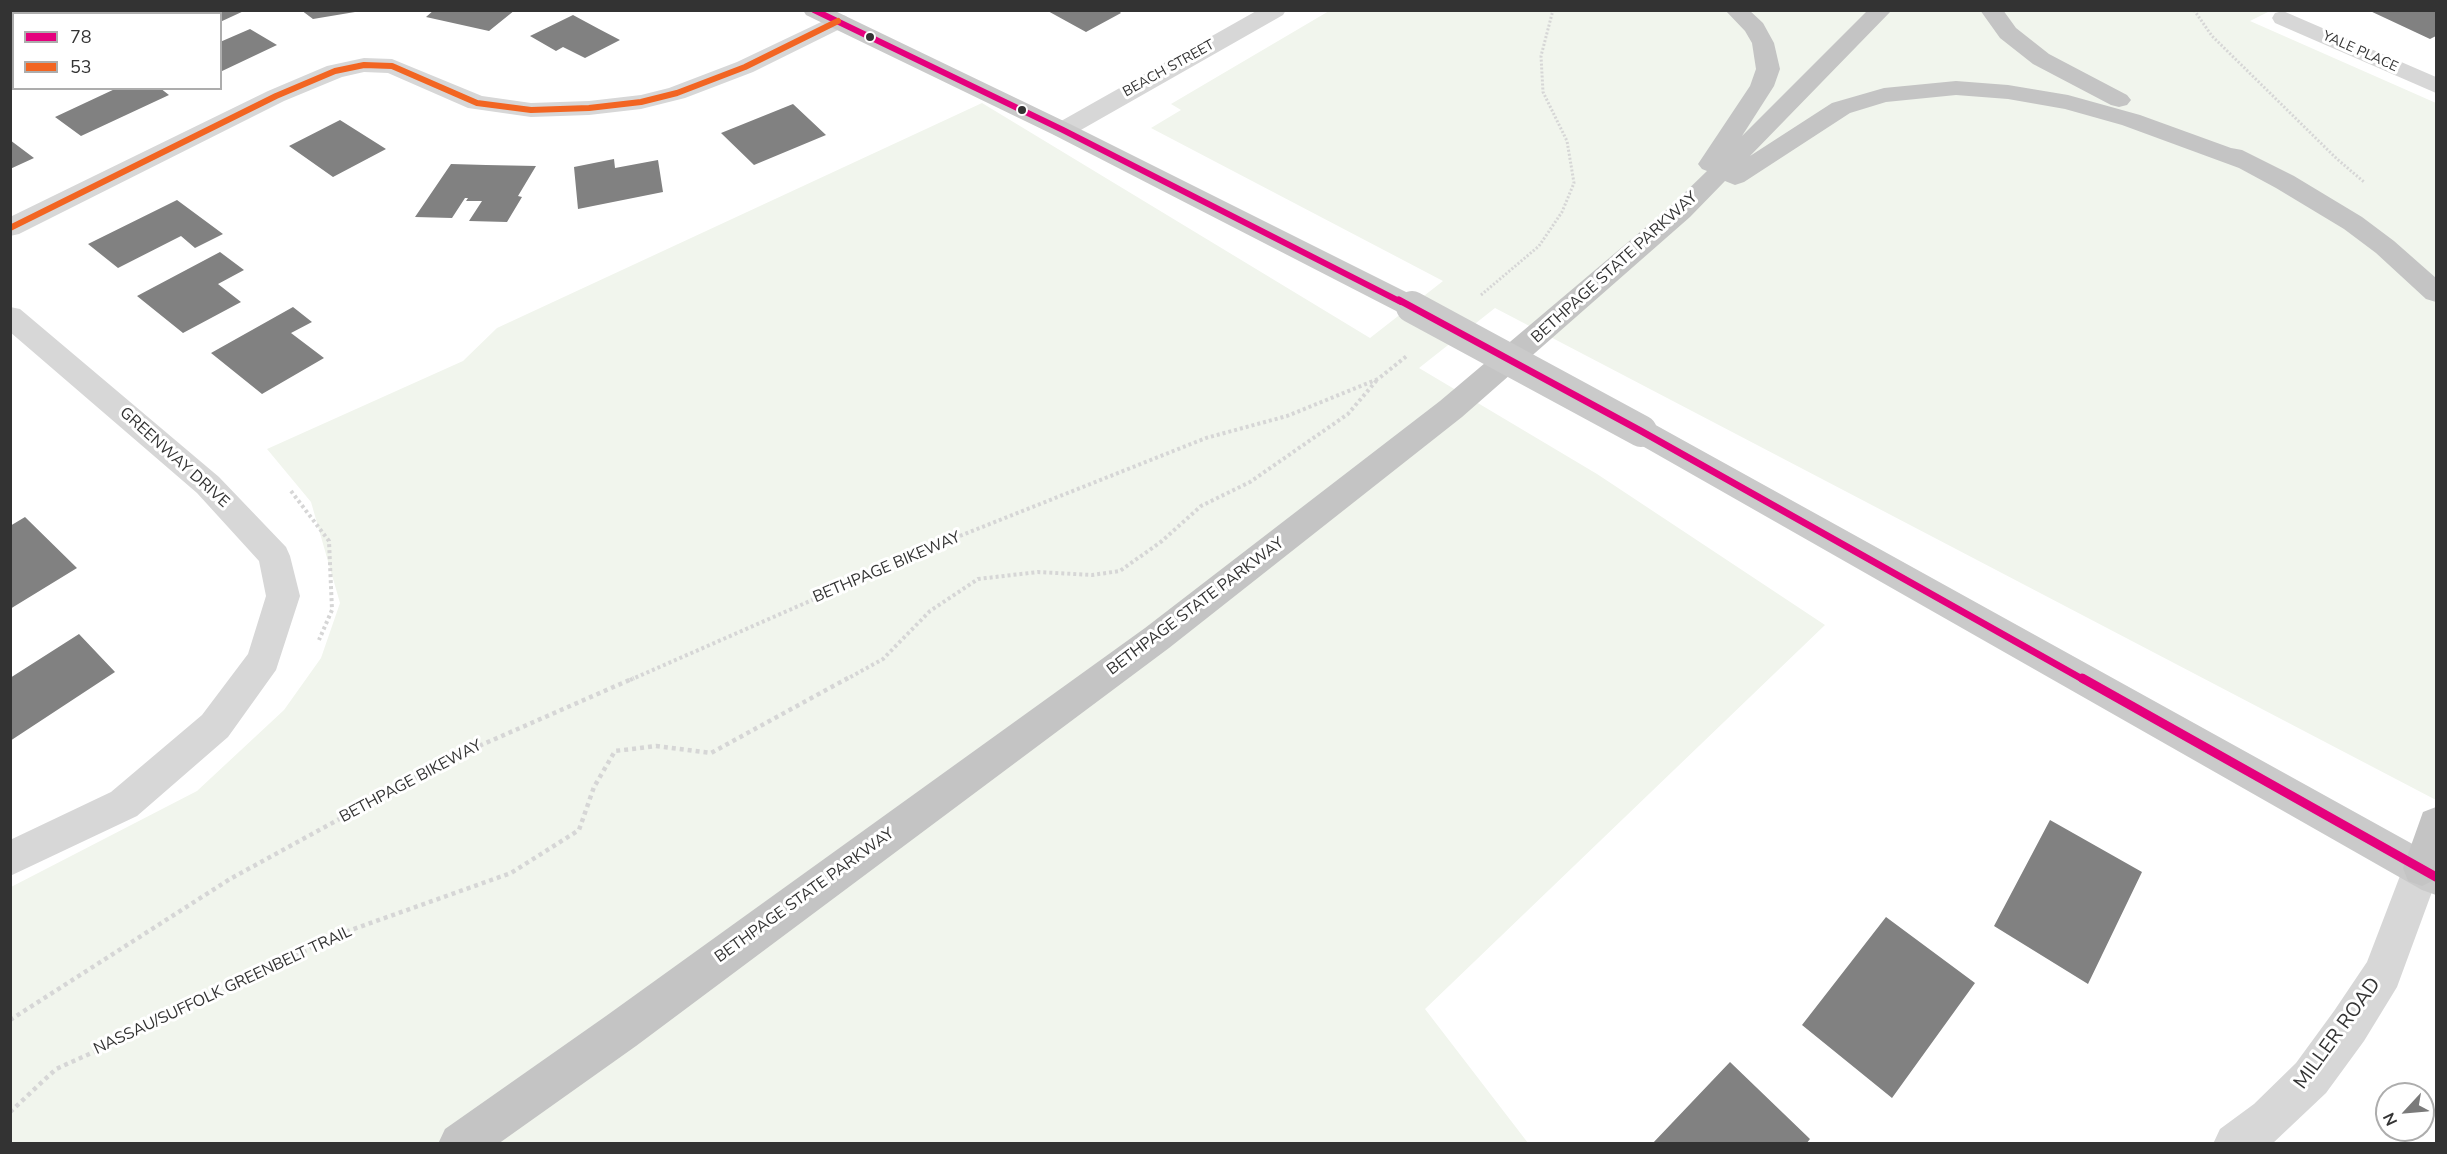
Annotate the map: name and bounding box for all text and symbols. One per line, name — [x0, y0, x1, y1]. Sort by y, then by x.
legend — [12, 12, 222, 90]
text: 78 — [70, 25, 92, 49]
street label: YALE PLACE — [2320, 28, 2400, 76]
unlabelled marker — [864, 31, 876, 43]
street label: BEACH STREET — [1120, 37, 1218, 101]
text: 53 — [70, 55, 92, 79]
unlabelled marker — [1016, 104, 1028, 116]
street label: BETHPAGE STATE PARKWAY — [1528, 188, 1702, 348]
street label: GREENWAY DRIVE — [115, 404, 233, 512]
street label: BETHPAGE BIKEWAY — [810, 528, 964, 608]
street label: BETHPAGE STATE PARKWAY — [1104, 534, 1288, 680]
street label: BETHPAGE BIKEWAY — [337, 736, 485, 828]
street label: BETHPAGE STATE PARKWAY — [712, 825, 898, 967]
street label: NASSAU/SUFFOLK GREENBELT TRAIL — [91, 923, 355, 1059]
street label: MILLER ROAD — [2290, 974, 2386, 1094]
north arrow — [2375, 1082, 2435, 1142]
text: N — [2378, 1109, 2403, 1129]

